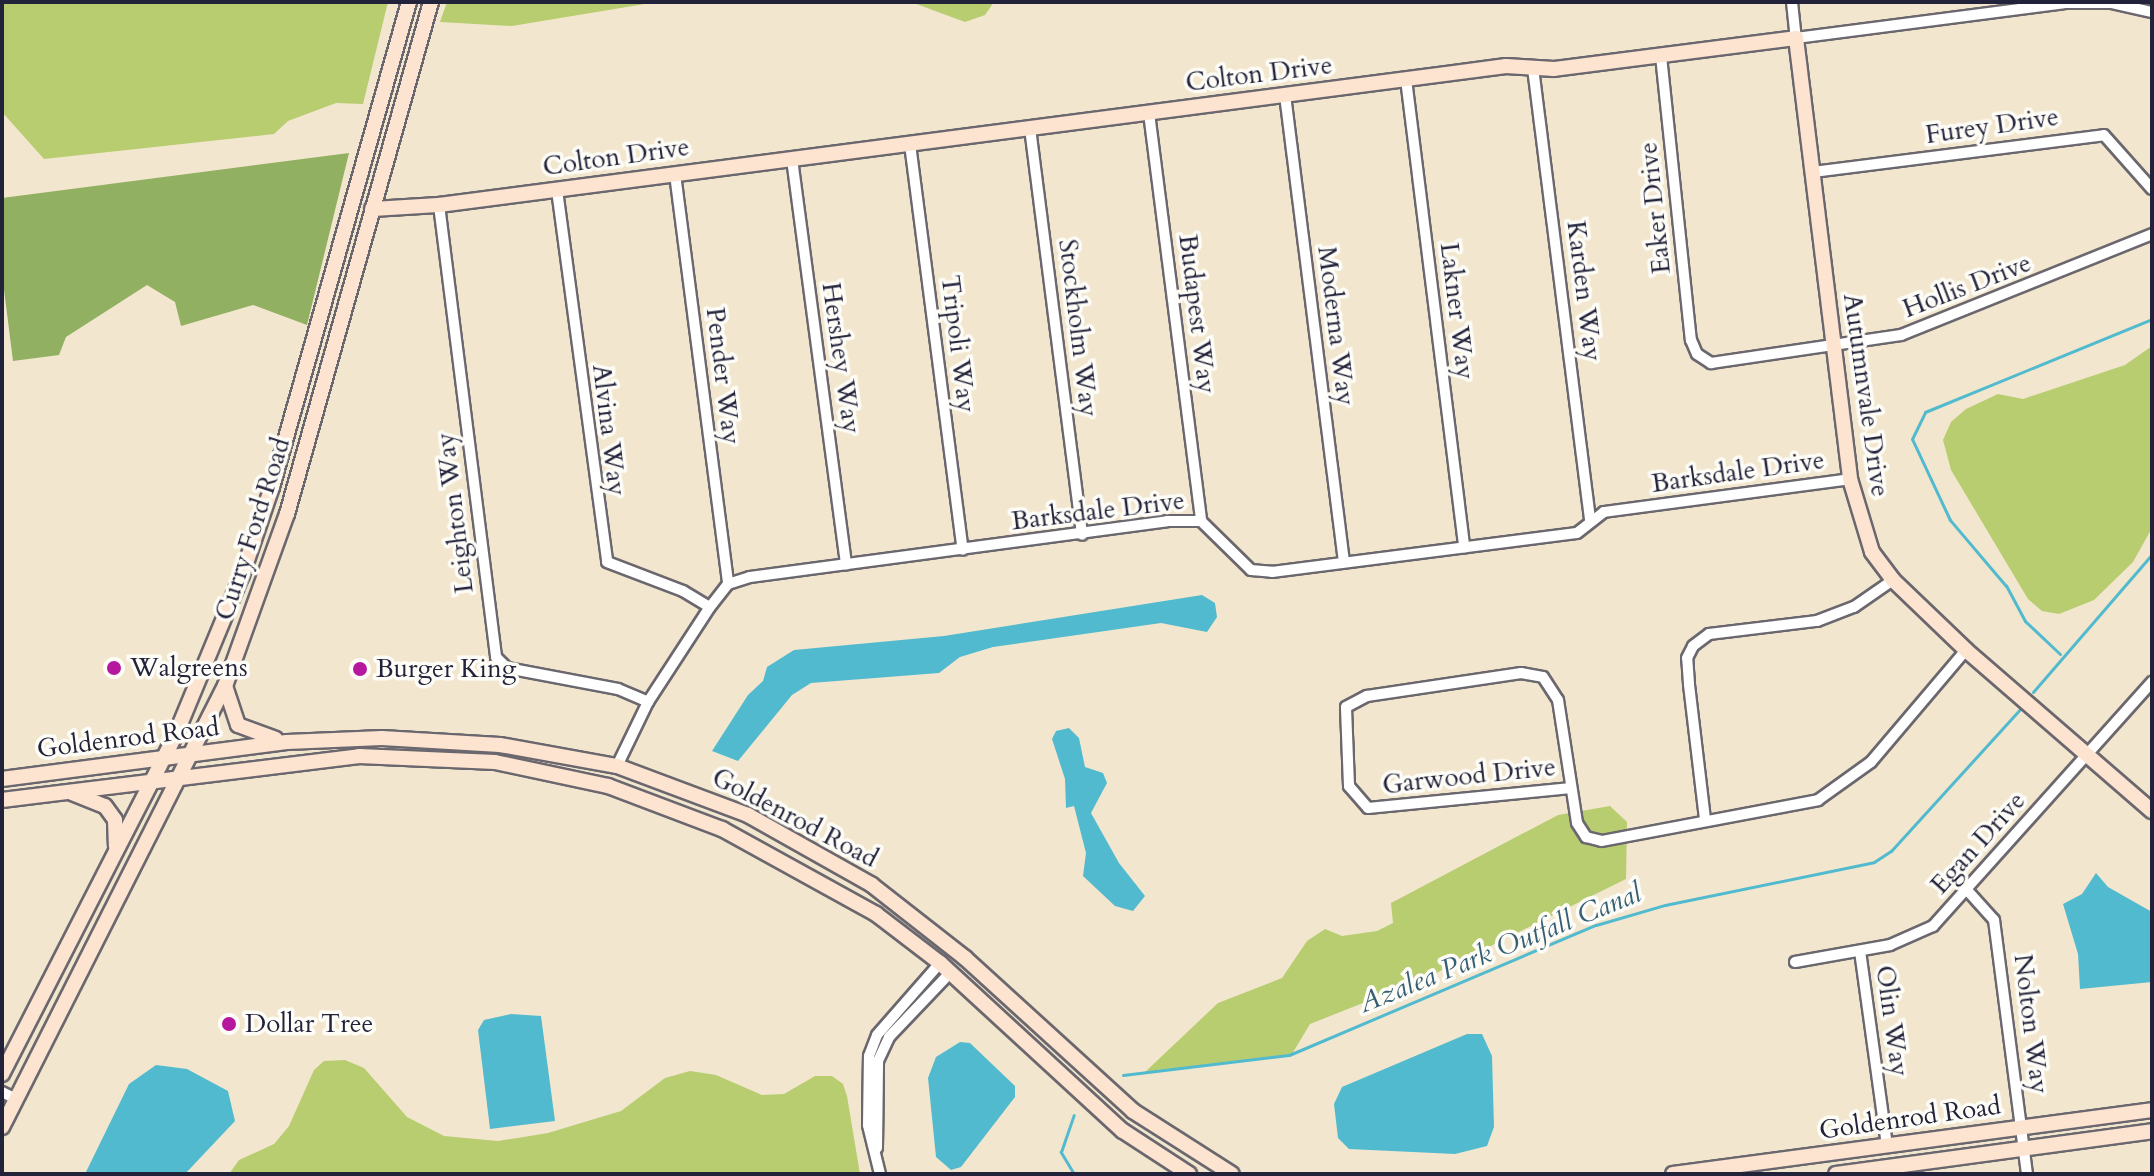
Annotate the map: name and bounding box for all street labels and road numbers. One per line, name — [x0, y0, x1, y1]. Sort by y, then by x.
street label: Colton Drive — [1184, 50, 1334, 98]
street label: Furey Drive — [1923, 101, 2061, 151]
street label: Colton Drive — [541, 131, 691, 183]
street label: Eaker Drive — [1633, 141, 1677, 275]
street label: Karden Way — [1560, 219, 1608, 363]
street label: Budapest Way — [1172, 233, 1222, 395]
street label: Stockholm Way — [1052, 237, 1104, 419]
street label: Lakner Way — [1433, 241, 1481, 381]
street label: Moderna Way — [1311, 245, 1361, 407]
street label: Hollis Drive — [1898, 247, 2036, 325]
street label: Tripoli Way — [934, 273, 982, 415]
street label: Hershey Way — [815, 280, 867, 436]
street label: Autumnvale Drive — [1836, 291, 1896, 499]
street label: Pender Way — [699, 306, 747, 446]
street label: Alvina Way — [585, 362, 633, 498]
street label: Leighton Way — [430, 431, 480, 595]
street label: Curry Ford Road — [209, 434, 297, 624]
street label: Barksdale Drive — [1649, 444, 1827, 500]
street label: Barksdale Drive — [1010, 485, 1186, 537]
street label: Goldenrod Road — [35, 711, 221, 765]
street label: Garwood Drive — [1381, 751, 1557, 801]
street label: Goldenrod Road — [707, 761, 883, 875]
street label: Egan Drive — [1924, 786, 2032, 900]
street label: Nolton Way — [2007, 952, 2055, 1096]
street label: Olin Way — [1869, 963, 1915, 1079]
street label: Goldenrod Road — [1817, 1090, 2003, 1146]

